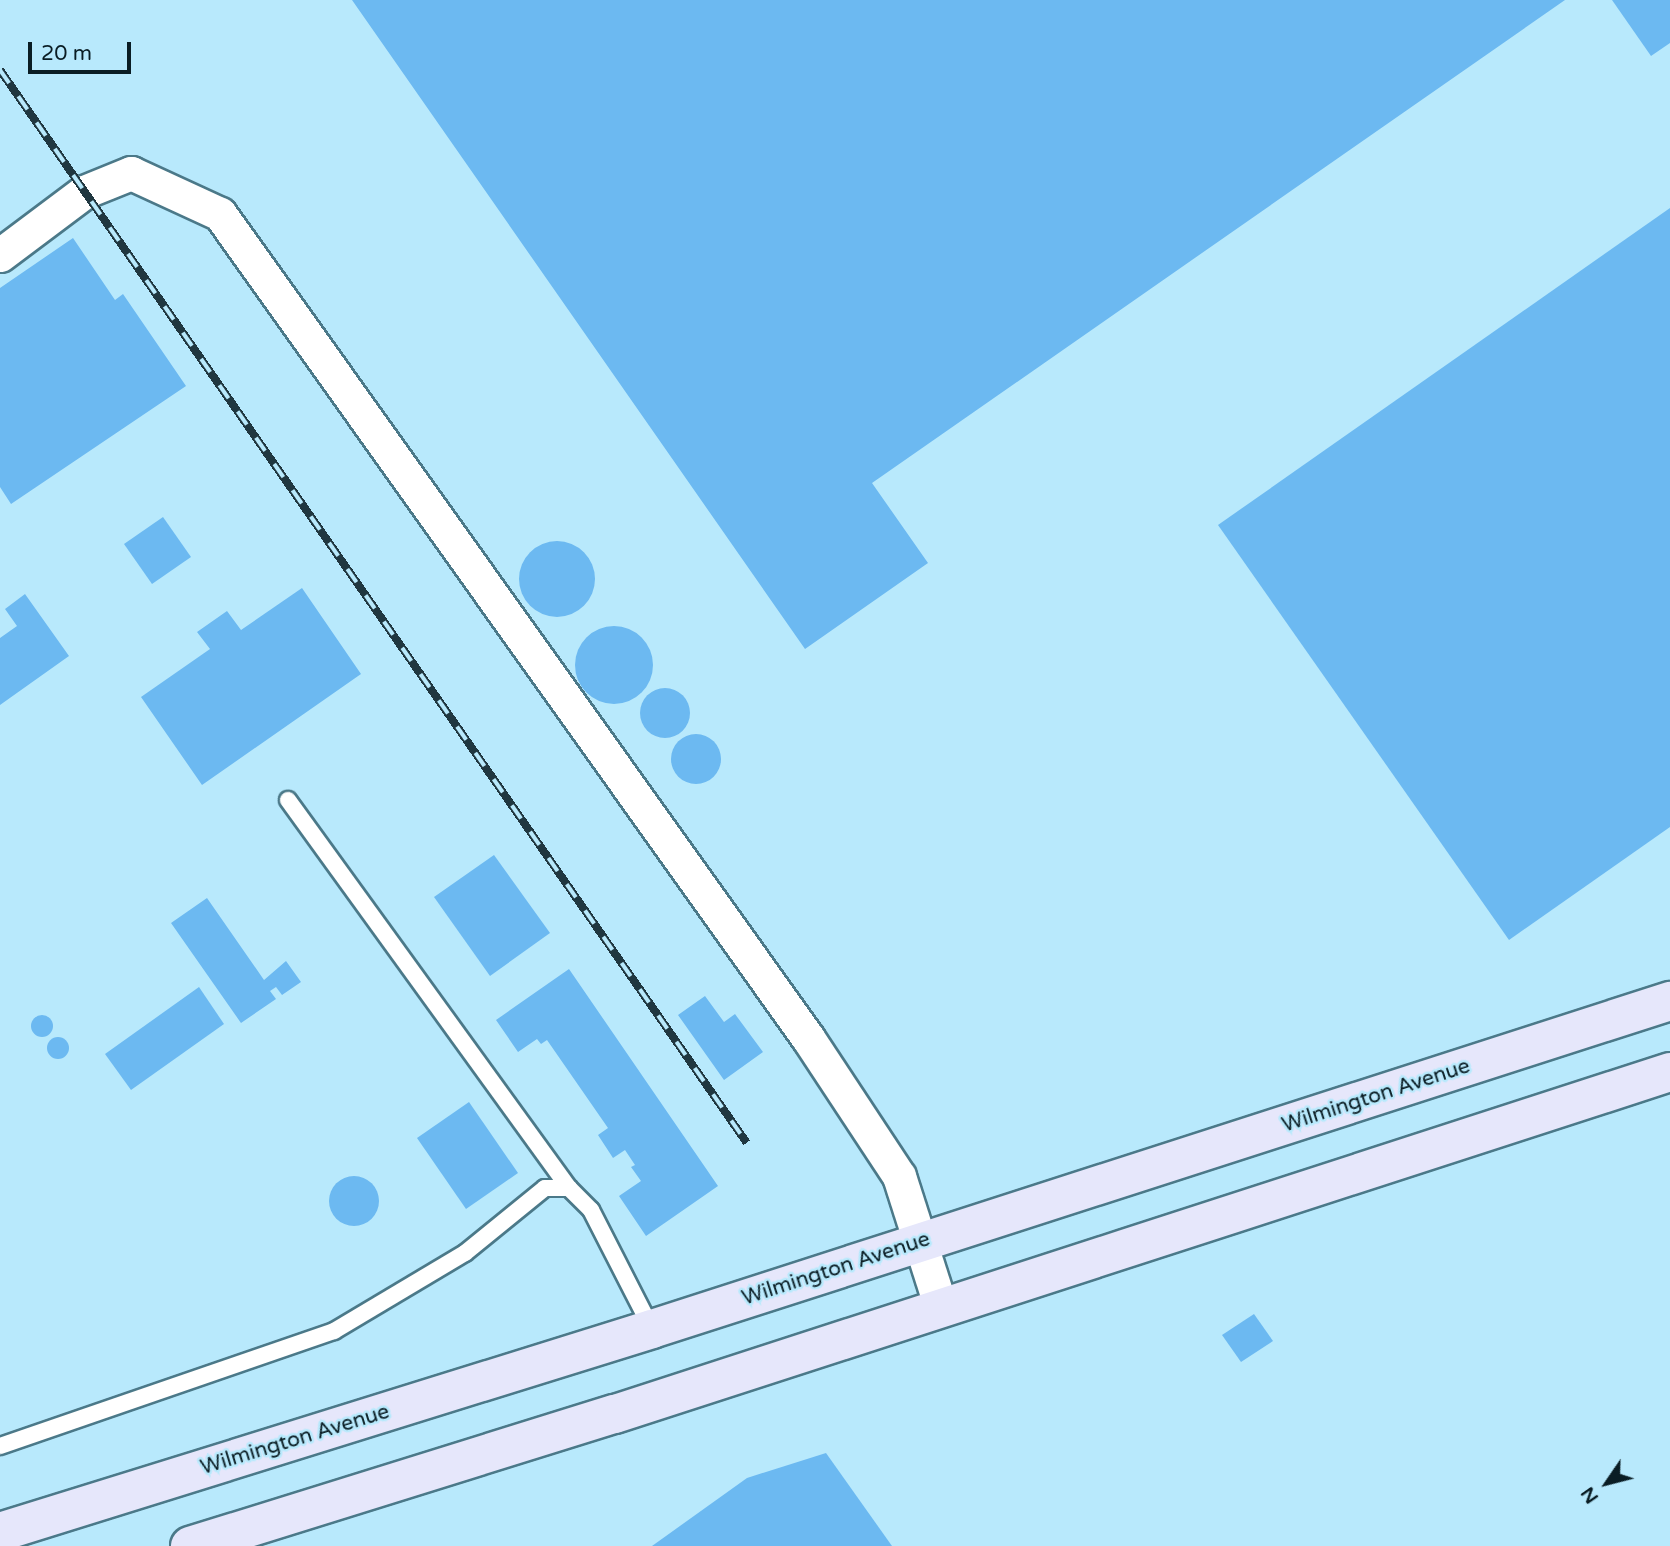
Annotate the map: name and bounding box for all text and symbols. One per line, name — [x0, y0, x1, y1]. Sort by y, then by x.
scale bar — [32, 28, 135, 72]
text: 20 m — [41, 41, 92, 66]
street label: Wilmington Avenue — [1279, 1054, 1473, 1138]
street label: Wilmington Avenue — [739, 1227, 933, 1311]
street label: Wilmington Avenue — [198, 1399, 392, 1481]
north arrow — [1572, 1448, 1642, 1518]
text: N — [1576, 1482, 1603, 1508]

